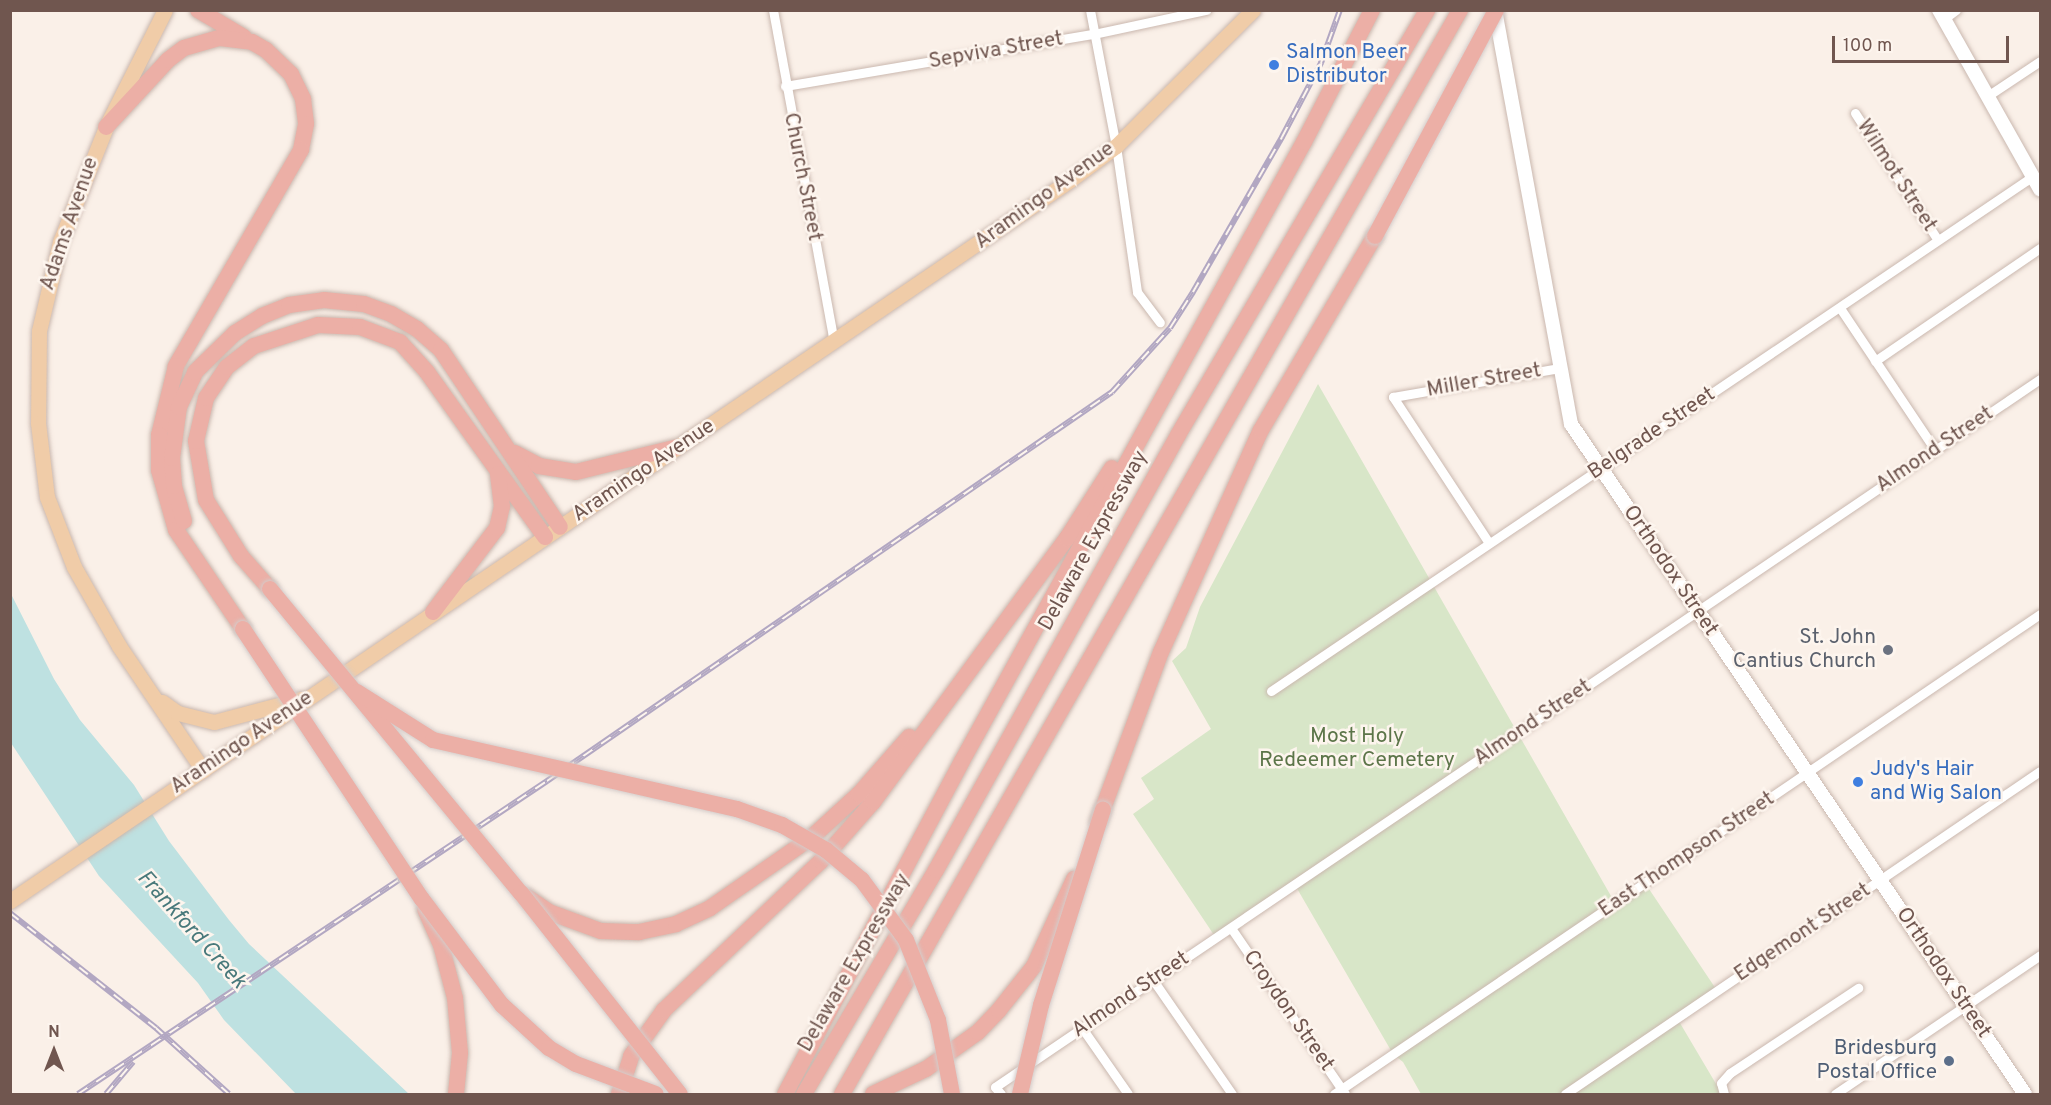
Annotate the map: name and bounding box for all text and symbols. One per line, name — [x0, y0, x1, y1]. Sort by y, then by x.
scale bar — [1835, 24, 2012, 62]
street label: Sepviva Street — [927, 27, 1065, 75]
text: 100 m — [1843, 35, 1892, 58]
place label: Salmon Beer Distributor — [1286, 40, 1407, 90]
marker: Salmon Beer Distributor — [1267, 58, 1281, 72]
street label: Church Street — [777, 111, 827, 243]
street label: Wilmot Street — [1850, 115, 1942, 237]
street label: Aramingo Avenue — [970, 137, 1120, 255]
street label: Adams Avenue — [35, 154, 105, 294]
street label: Miller Street — [1425, 359, 1543, 403]
street label: Belgrade Street — [1584, 382, 1720, 486]
street label: Almond Street — [1872, 401, 1998, 499]
street label: Aramingo Avenue — [568, 414, 720, 528]
street label: Delaware Expressway — [1034, 446, 1154, 636]
street label: Orthodox Street — [1617, 501, 1723, 641]
place label: St. John Cantius Church — [1733, 625, 1876, 675]
marker: St. John Cantius Church — [1881, 643, 1895, 657]
street label: Almond Street — [1470, 674, 1596, 772]
street label: Aramingo Avenue — [166, 686, 318, 800]
park label: Most Holy Redeemer Cemetery — [1259, 724, 1455, 774]
place label: Judy's Hair and Wig Salon — [1870, 757, 2002, 807]
marker: Judy's Hair and Wig Salon — [1851, 775, 1865, 789]
street label: East Thompson Street — [1594, 787, 1780, 923]
water label: Frankford Creek — [131, 865, 251, 995]
street label: Delaware Expressway — [794, 869, 916, 1057]
street label: Edgemont Street — [1730, 878, 1876, 988]
street label: Orthodox Street — [1890, 903, 1996, 1043]
street label: Almond Street — [1068, 946, 1194, 1044]
street label: Croydon Street — [1237, 946, 1339, 1076]
north arrow — [24, 1021, 84, 1081]
text: N — [48, 1023, 60, 1043]
place label: Bridesburg Postal Office — [1817, 1036, 1937, 1086]
marker: Bridesburg Postal Office — [1942, 1054, 1956, 1068]

